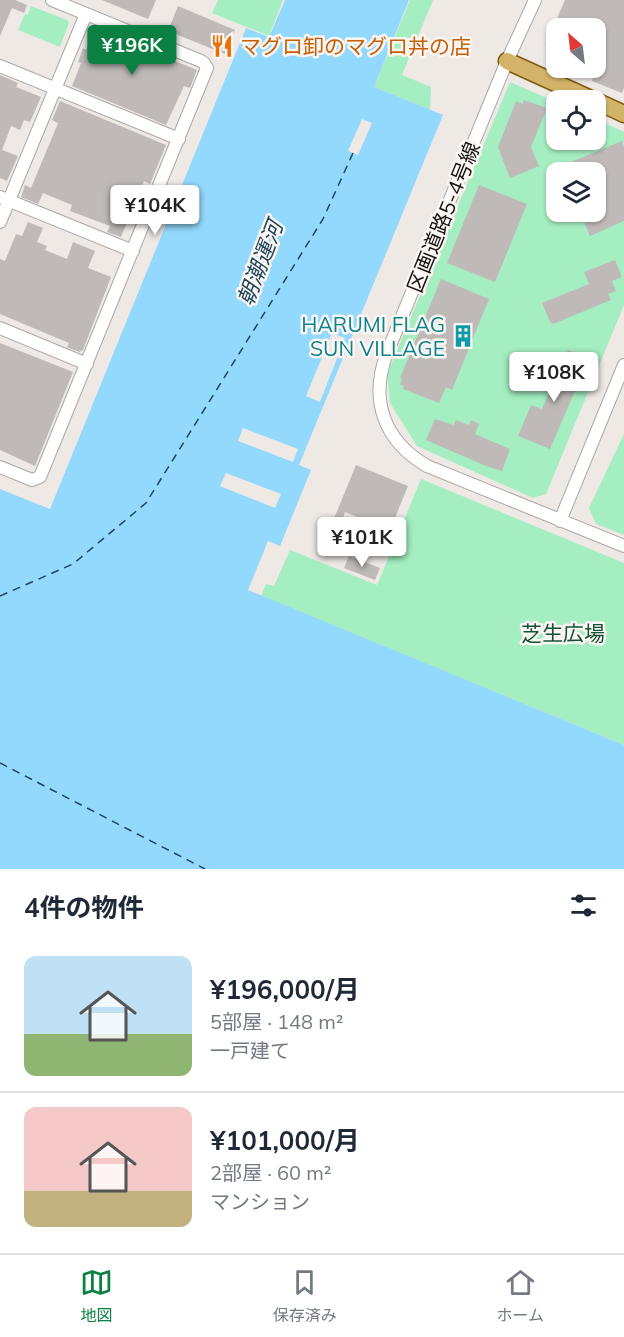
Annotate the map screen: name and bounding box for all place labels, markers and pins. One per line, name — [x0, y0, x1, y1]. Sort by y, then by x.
pin: ¥196K — [90, 25, 174, 76]
restaurant icon: マグロ卸のマグロ丼の店 — [209, 33, 235, 59]
place label: マグロ卸のマグロ丼の店 — [240, 33, 471, 59]
pin: ¥104K — [113, 185, 197, 236]
place label: HARUMI FLAG SUN VILLAGE — [301, 311, 445, 361]
building icon: HARUMI FLAG SUN VILLAGE — [450, 323, 476, 349]
pin: ¥108K — [512, 352, 596, 403]
pin: ¥101K — [320, 517, 404, 568]

